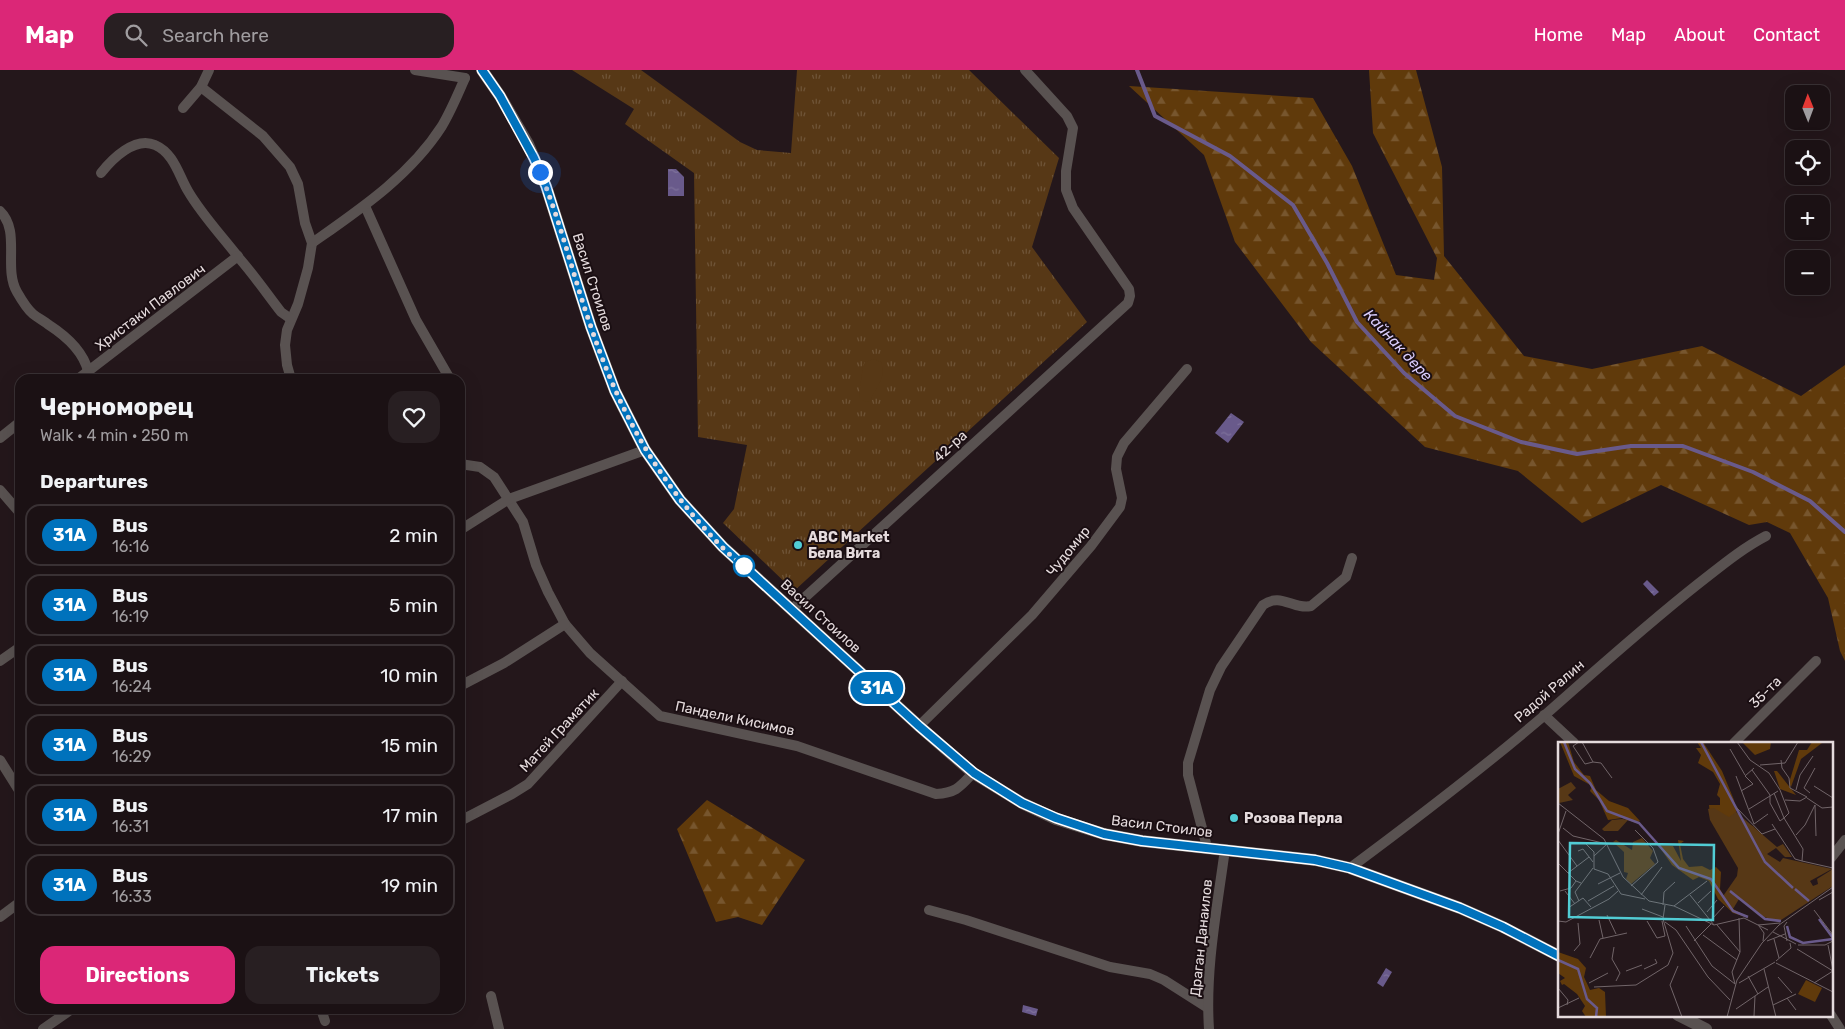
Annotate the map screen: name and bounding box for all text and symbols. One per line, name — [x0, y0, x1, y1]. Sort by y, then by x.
search box — [104, 13, 454, 58]
text: Map — [25, 21, 74, 49]
icon: search — [122, 21, 150, 49]
text: Search here — [162, 24, 269, 47]
text: Home — [1534, 24, 1583, 46]
text: Map — [1611, 24, 1646, 46]
text: About — [1674, 24, 1725, 46]
text: Contact — [1753, 24, 1820, 46]
north arrow — [1785, 85, 1830, 130]
map controls — [1785, 85, 1830, 295]
button: locate — [1785, 140, 1830, 185]
your location — [528, 160, 553, 185]
button: + — [1785, 195, 1830, 240]
street label: Васил Стоилов — [569, 231, 616, 333]
button: − — [1785, 250, 1830, 295]
street label: Христаки Павлович — [92, 260, 209, 354]
water label: Кайнак дере — [1360, 305, 1436, 385]
button: heart — [388, 391, 440, 443]
text: Черноморец — [40, 393, 193, 421]
text: Walk · 4 min · 250 m — [40, 426, 188, 445]
street label: 42-ра — [930, 427, 971, 466]
text: Departures — [40, 470, 148, 493]
text: Bus — [112, 514, 148, 537]
street label: Чудомир — [1043, 523, 1094, 580]
text: 31А — [53, 524, 86, 546]
text: 2 min — [389, 524, 438, 547]
place label: ABC Market Бела Вита — [808, 529, 890, 562]
text: 16:16 — [112, 537, 149, 556]
marker: ABC Market Бела Вита — [792, 539, 804, 551]
unlabelled marker — [733, 555, 755, 577]
street label: Васил Стоилов — [777, 576, 864, 657]
text: Bus — [112, 584, 148, 607]
text: 31А — [53, 594, 86, 616]
text: 5 min — [389, 594, 438, 617]
text: 16:19 — [112, 607, 149, 626]
text: Bus — [112, 654, 148, 677]
street label: Радой Ралин — [1511, 656, 1588, 726]
text: 31А — [53, 664, 86, 686]
text: 10 min — [380, 664, 438, 687]
line badge: 31А — [848, 672, 906, 704]
street label: 35-та — [1746, 673, 1785, 712]
text: 16:24 — [112, 677, 152, 696]
text: 31А — [860, 677, 894, 699]
street label: Матей Граматик — [516, 685, 603, 776]
street label: Пандели Кисимов — [674, 698, 796, 739]
text: Bus — [112, 724, 148, 747]
text: 31А — [53, 734, 86, 756]
text: 15 min — [381, 734, 438, 757]
inset map — [1558, 742, 1832, 1016]
text: 16:29 — [112, 747, 151, 766]
text: Bus — [112, 794, 148, 817]
text: 31А — [53, 804, 86, 826]
text: 17 min — [382, 804, 438, 827]
place label: Розова Перла — [1244, 810, 1343, 827]
street label: Васил Стоилов — [1110, 812, 1214, 841]
marker: Розова Перла — [1228, 812, 1240, 824]
text: 16:31 — [112, 817, 149, 836]
text: Bus — [112, 864, 148, 887]
text: 31А — [53, 874, 86, 896]
text: 19 min — [381, 874, 438, 897]
street label: Драган Данаилов — [1187, 878, 1216, 998]
text: 16:33 — [112, 887, 152, 906]
button: Directions — [40, 946, 235, 1004]
button: Tickets — [245, 946, 440, 1004]

